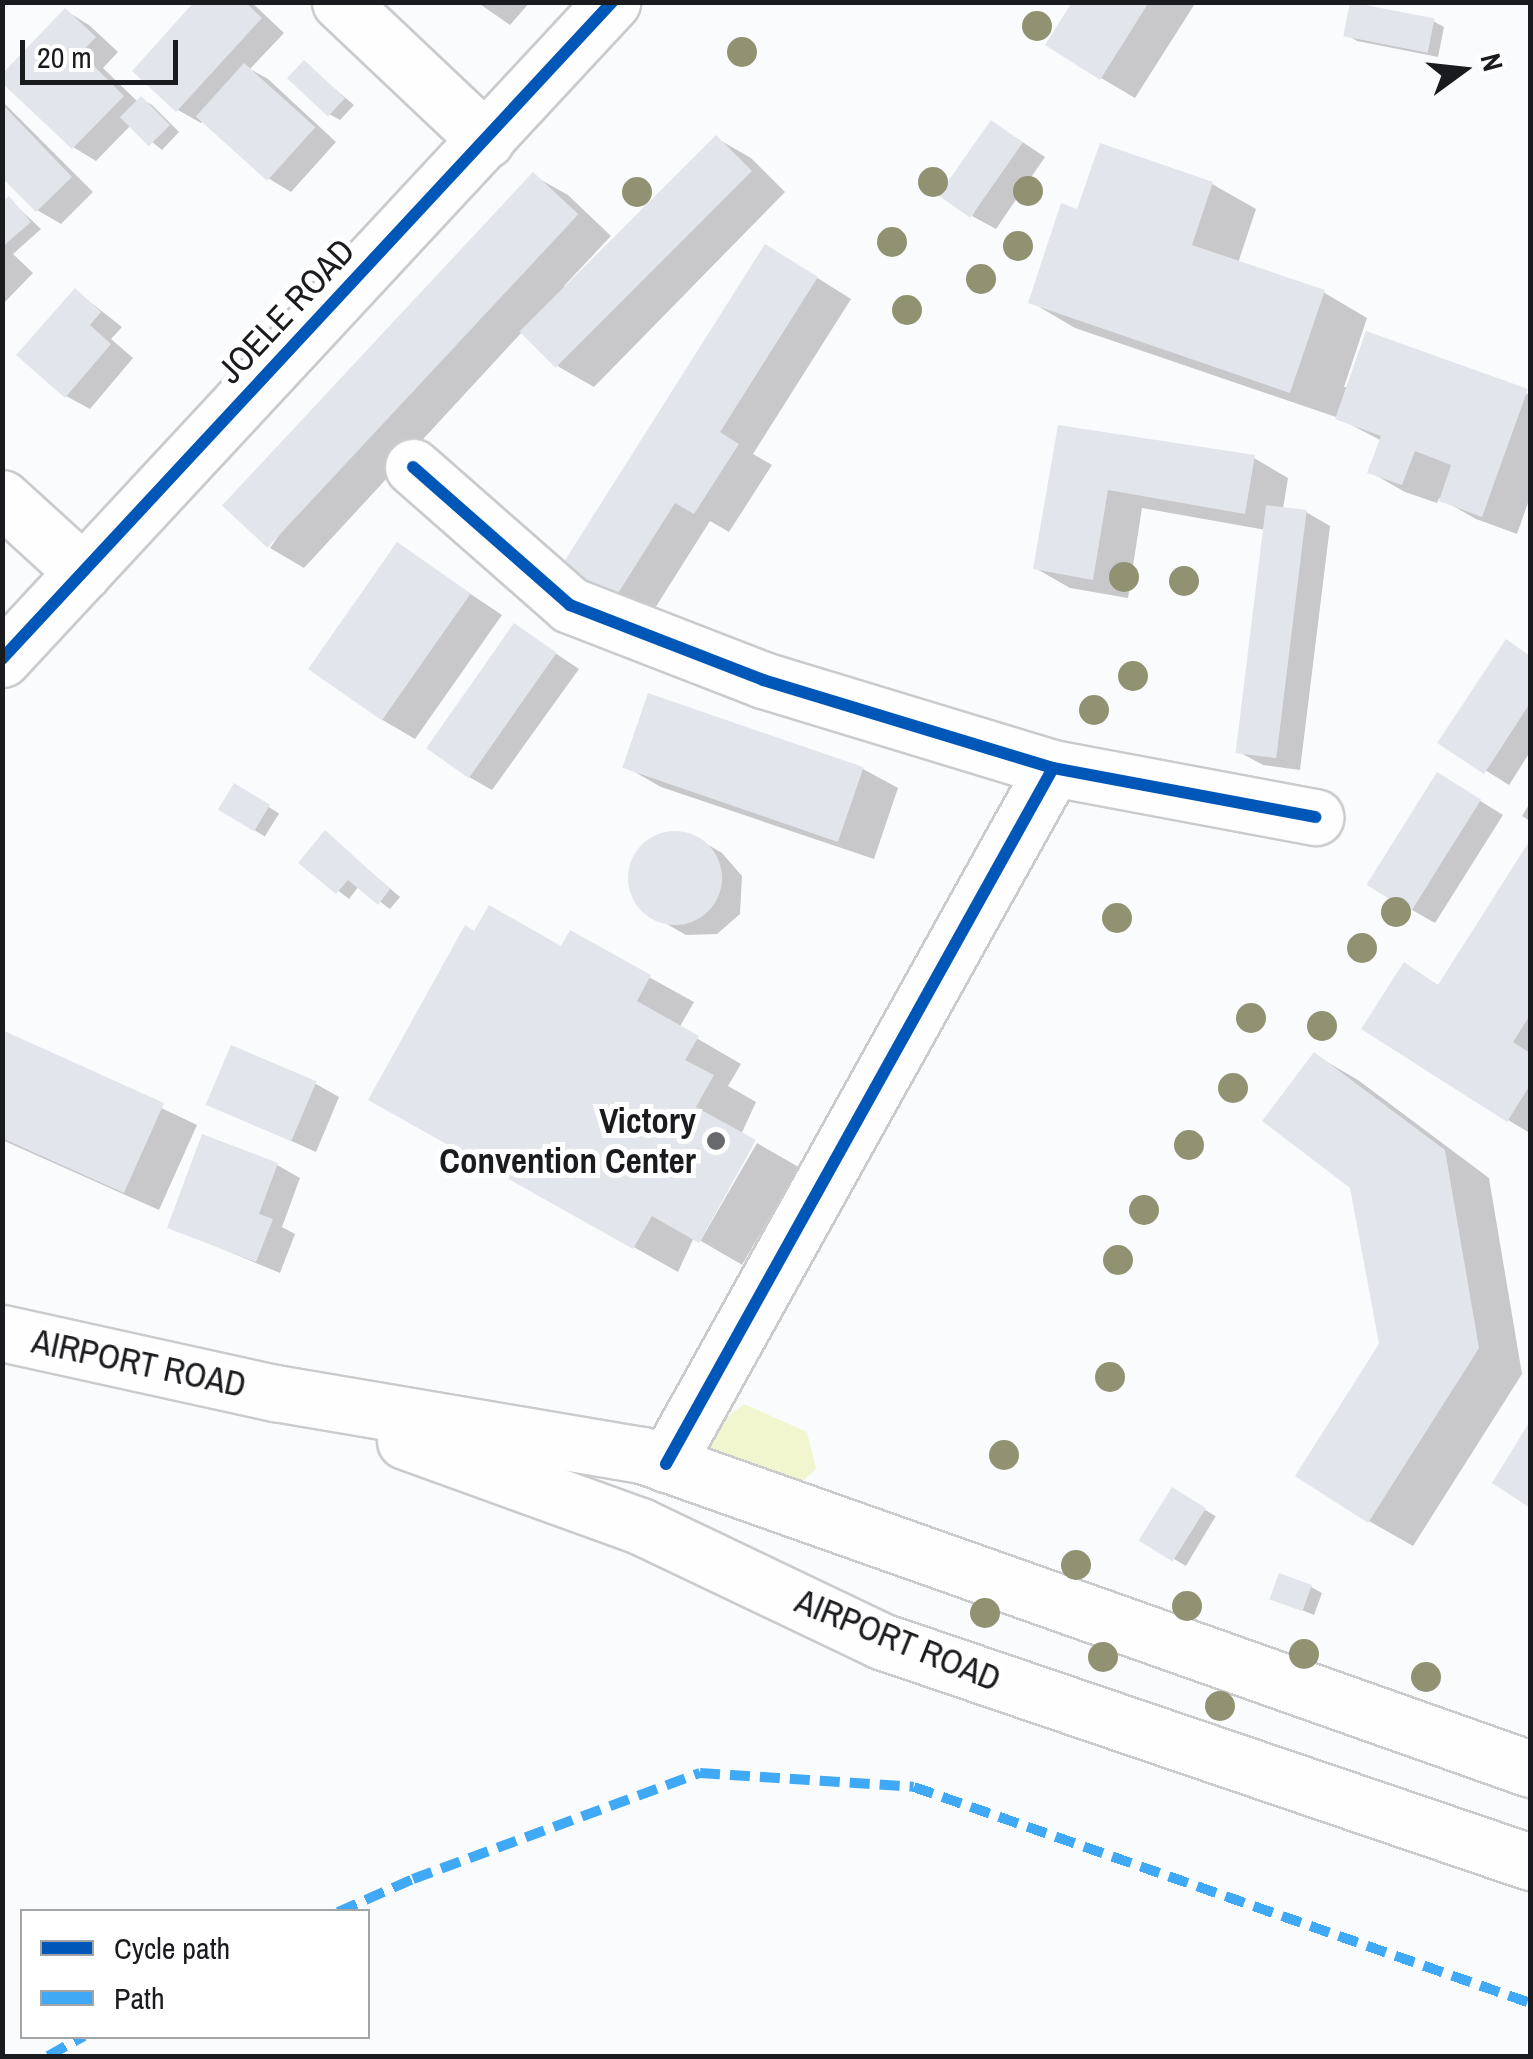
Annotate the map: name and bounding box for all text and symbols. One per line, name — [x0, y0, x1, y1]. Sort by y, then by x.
scale bar — [25, 20, 182, 82]
north arrow — [1413, 20, 1513, 120]
text: 20 m — [37, 37, 92, 77]
text: N — [1471, 49, 1512, 75]
street label: JOELE ROAD — [209, 230, 363, 392]
place label: Victory Convention Center — [439, 1100, 696, 1182]
marker: Victory Convention Center — [705, 1130, 727, 1152]
street label: AIRPORT ROAD — [28, 1320, 250, 1406]
street label: AIRPORT ROAD — [789, 1580, 1007, 1700]
legend — [20, 1909, 370, 2039]
text: Cycle path — [114, 1928, 230, 1968]
text: Path — [114, 1978, 165, 2018]

